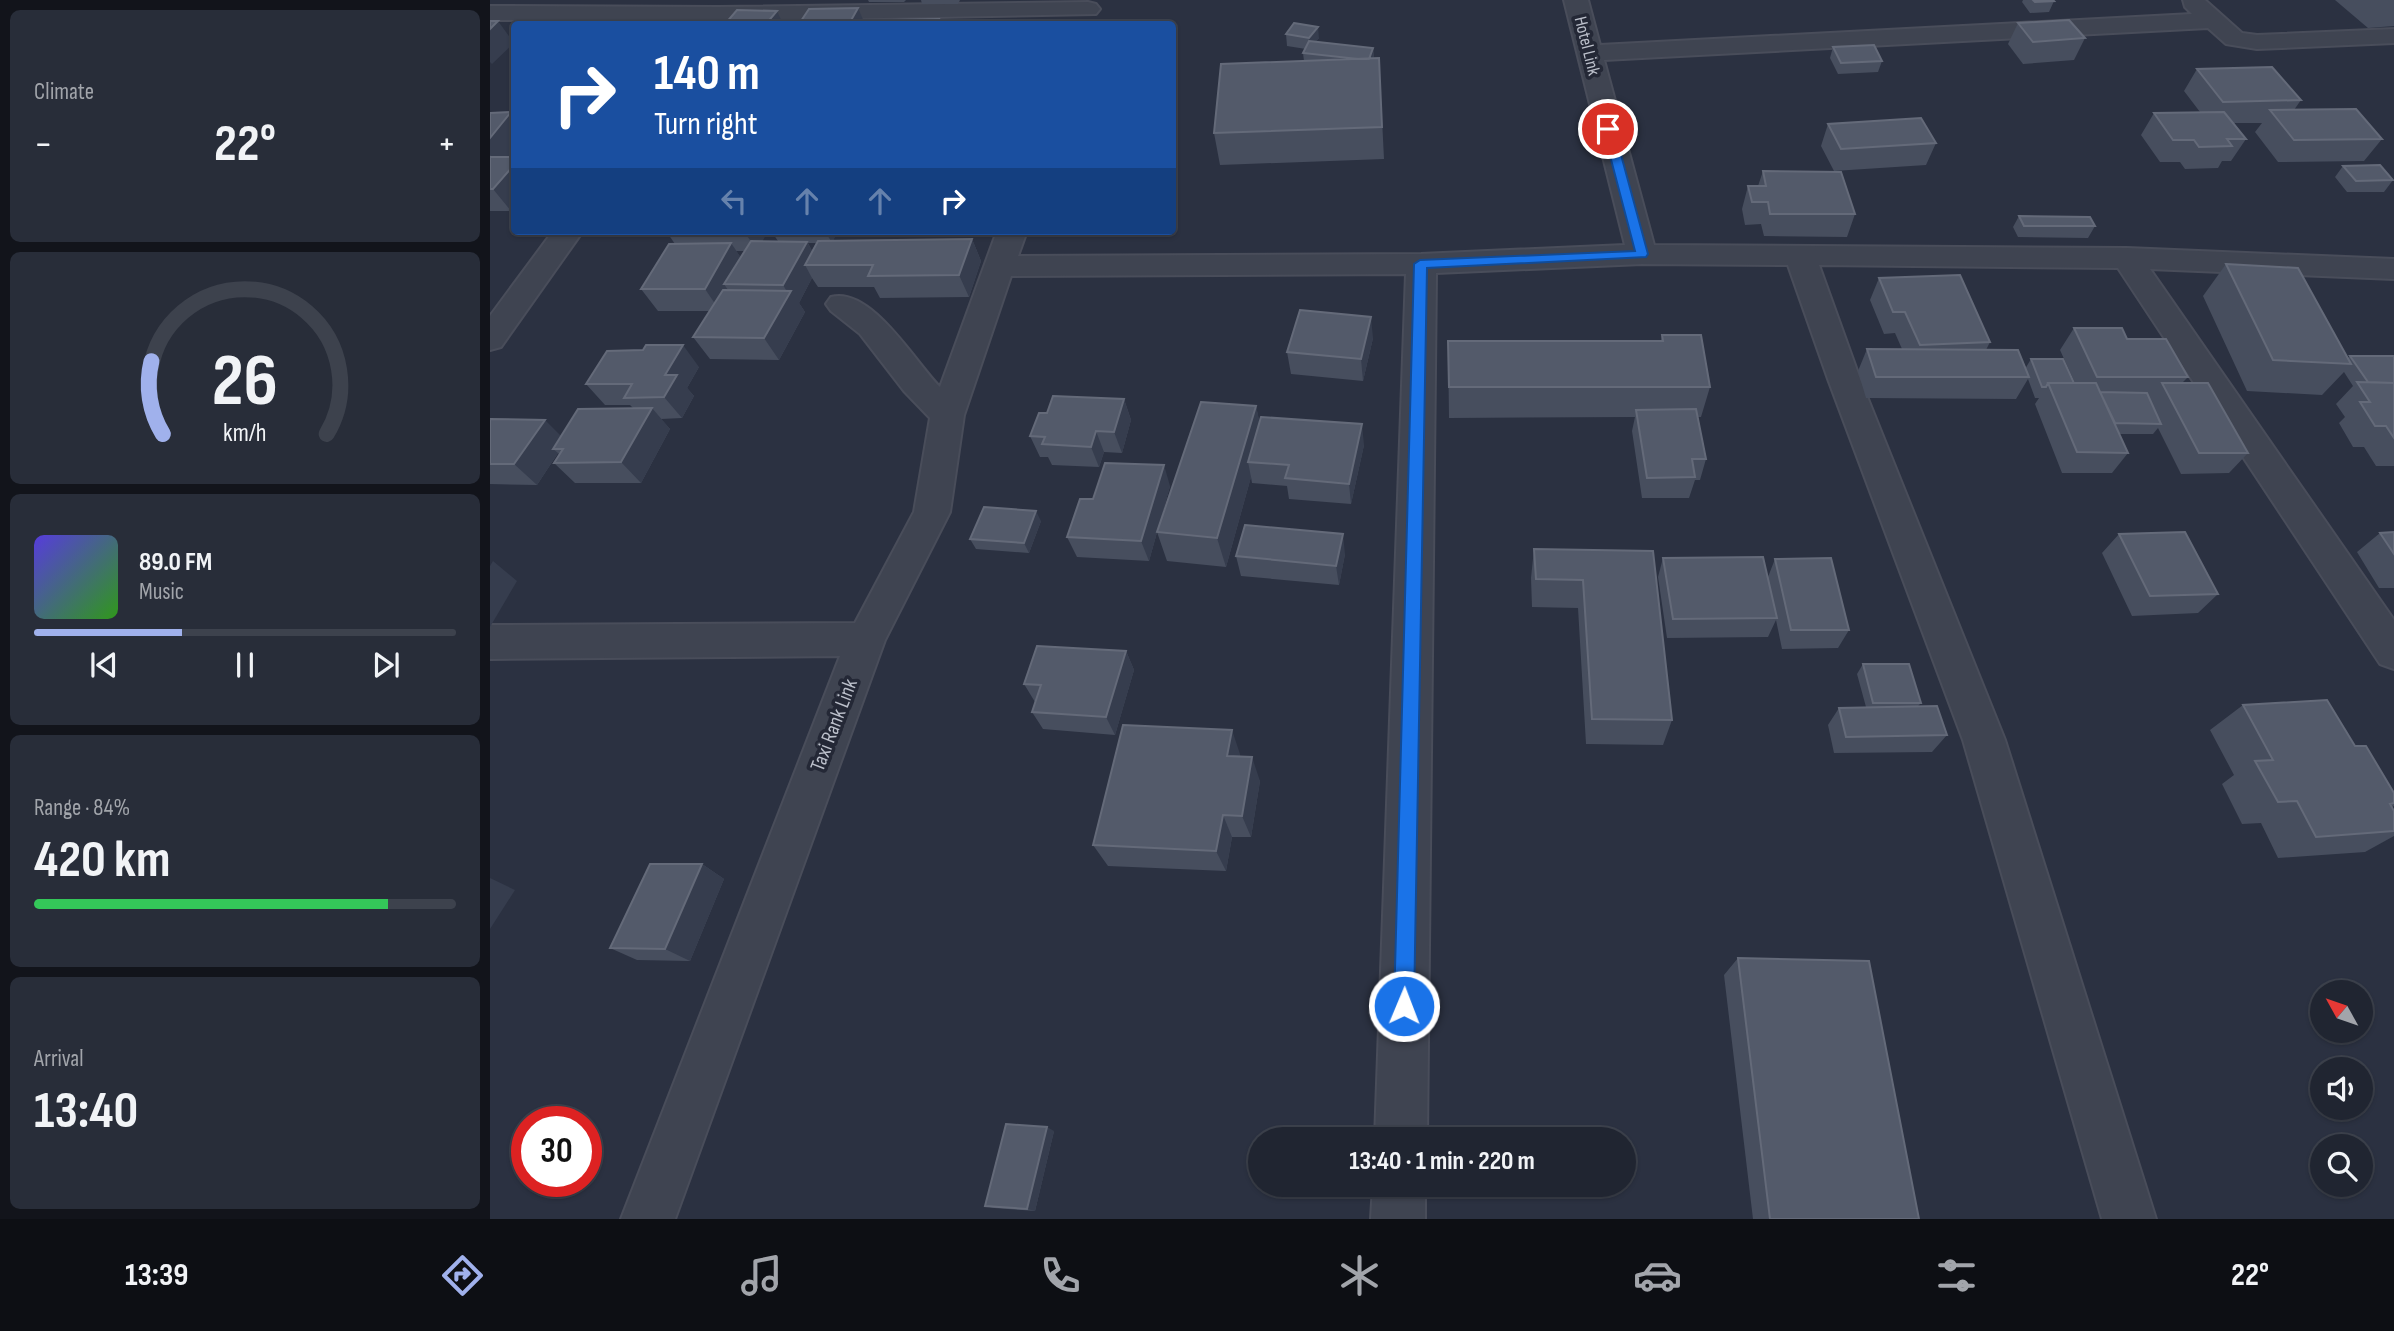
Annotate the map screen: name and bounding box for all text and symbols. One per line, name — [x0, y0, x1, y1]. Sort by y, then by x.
street label: Hotel Link — [1570, 14, 1604, 78]
text: 140 m — [654, 45, 760, 104]
icon: right — [539, 49, 630, 140]
text: Climate — [34, 78, 94, 106]
pin — [1578, 99, 1638, 159]
text: Turn right — [654, 105, 758, 144]
icon: arrive — [1589, 110, 1627, 148]
text: 22° — [214, 113, 276, 176]
text: − — [34, 122, 53, 167]
text: + — [437, 122, 456, 167]
icon: left — [715, 182, 753, 220]
icon: ahead — [788, 182, 826, 220]
icon: ahead — [861, 182, 899, 220]
icon: right — [934, 182, 972, 220]
text: 26 — [212, 338, 278, 426]
text: km/h — [223, 417, 267, 448]
text: 89.0 FM — [139, 547, 212, 578]
text: Music — [139, 578, 184, 606]
icon: previous — [85, 646, 123, 684]
icon: pause — [226, 646, 264, 684]
icon: next — [367, 646, 405, 684]
street label: Taxi Rank Link — [805, 675, 863, 775]
text: Range · 84% — [34, 794, 130, 822]
text: 420 km — [34, 829, 170, 892]
position arrow — [1367, 969, 1441, 1043]
north arrow — [2310, 980, 2373, 1043]
map controls — [2310, 980, 2373, 1197]
text: Arrival — [34, 1045, 83, 1073]
button: sound — [2310, 1057, 2373, 1120]
text: 13:40 — [34, 1080, 138, 1143]
speed limit sign: 30 — [511, 1106, 602, 1197]
button: search — [2310, 1134, 2373, 1197]
text: 13:40 · 1 min · 220 m — [1349, 1146, 1535, 1177]
icon: directions — [438, 1251, 487, 1300]
icon: music — [737, 1251, 786, 1300]
icon: phone — [1036, 1251, 1085, 1300]
icon: climate — [1335, 1251, 1384, 1300]
icon: car — [1633, 1251, 1682, 1300]
icon: filters — [1932, 1251, 1981, 1300]
text: 13:39 — [125, 1256, 188, 1295]
text: 22° — [2231, 1256, 2269, 1295]

